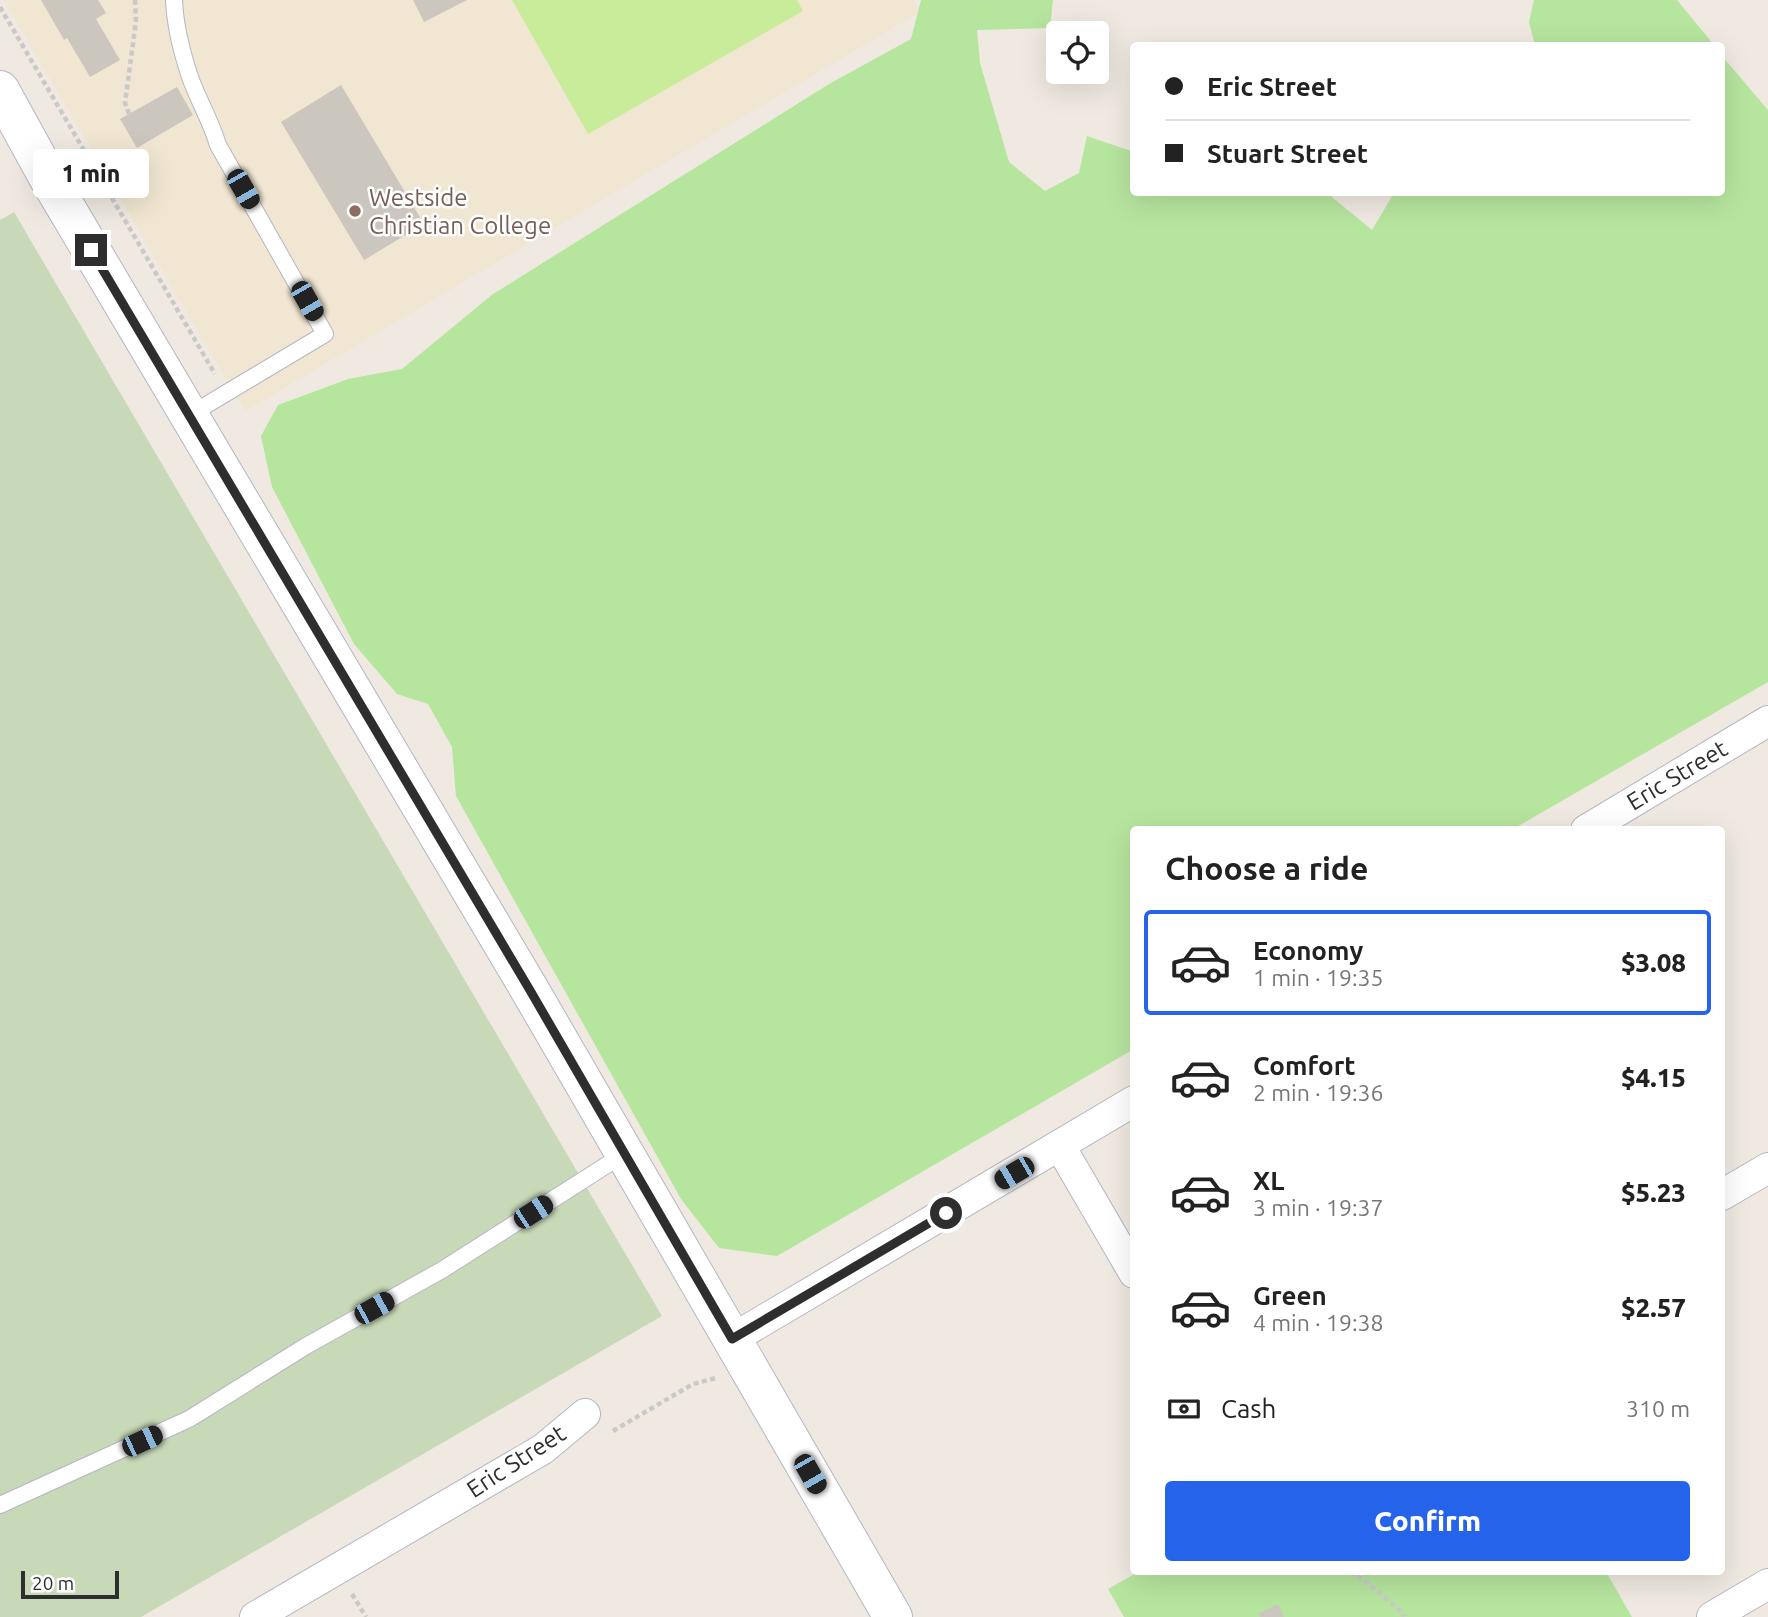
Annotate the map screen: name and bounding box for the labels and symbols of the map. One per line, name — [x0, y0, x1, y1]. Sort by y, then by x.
callout: 1 min — [33, 148, 149, 198]
car — [224, 166, 263, 212]
place label: Westside Christian College — [369, 184, 551, 239]
marker: Westside Christian College — [347, 203, 363, 219]
route end — [75, 234, 107, 266]
car — [288, 278, 327, 324]
street label: Eric Street — [1622, 734, 1732, 815]
car — [991, 1153, 1038, 1193]
car — [510, 1192, 557, 1232]
route start — [930, 1197, 962, 1229]
car — [351, 1289, 398, 1327]
street label: Eric Street — [462, 1419, 571, 1503]
car — [119, 1423, 166, 1459]
car — [791, 1451, 830, 1497]
scale bar — [21, 1568, 119, 1600]

